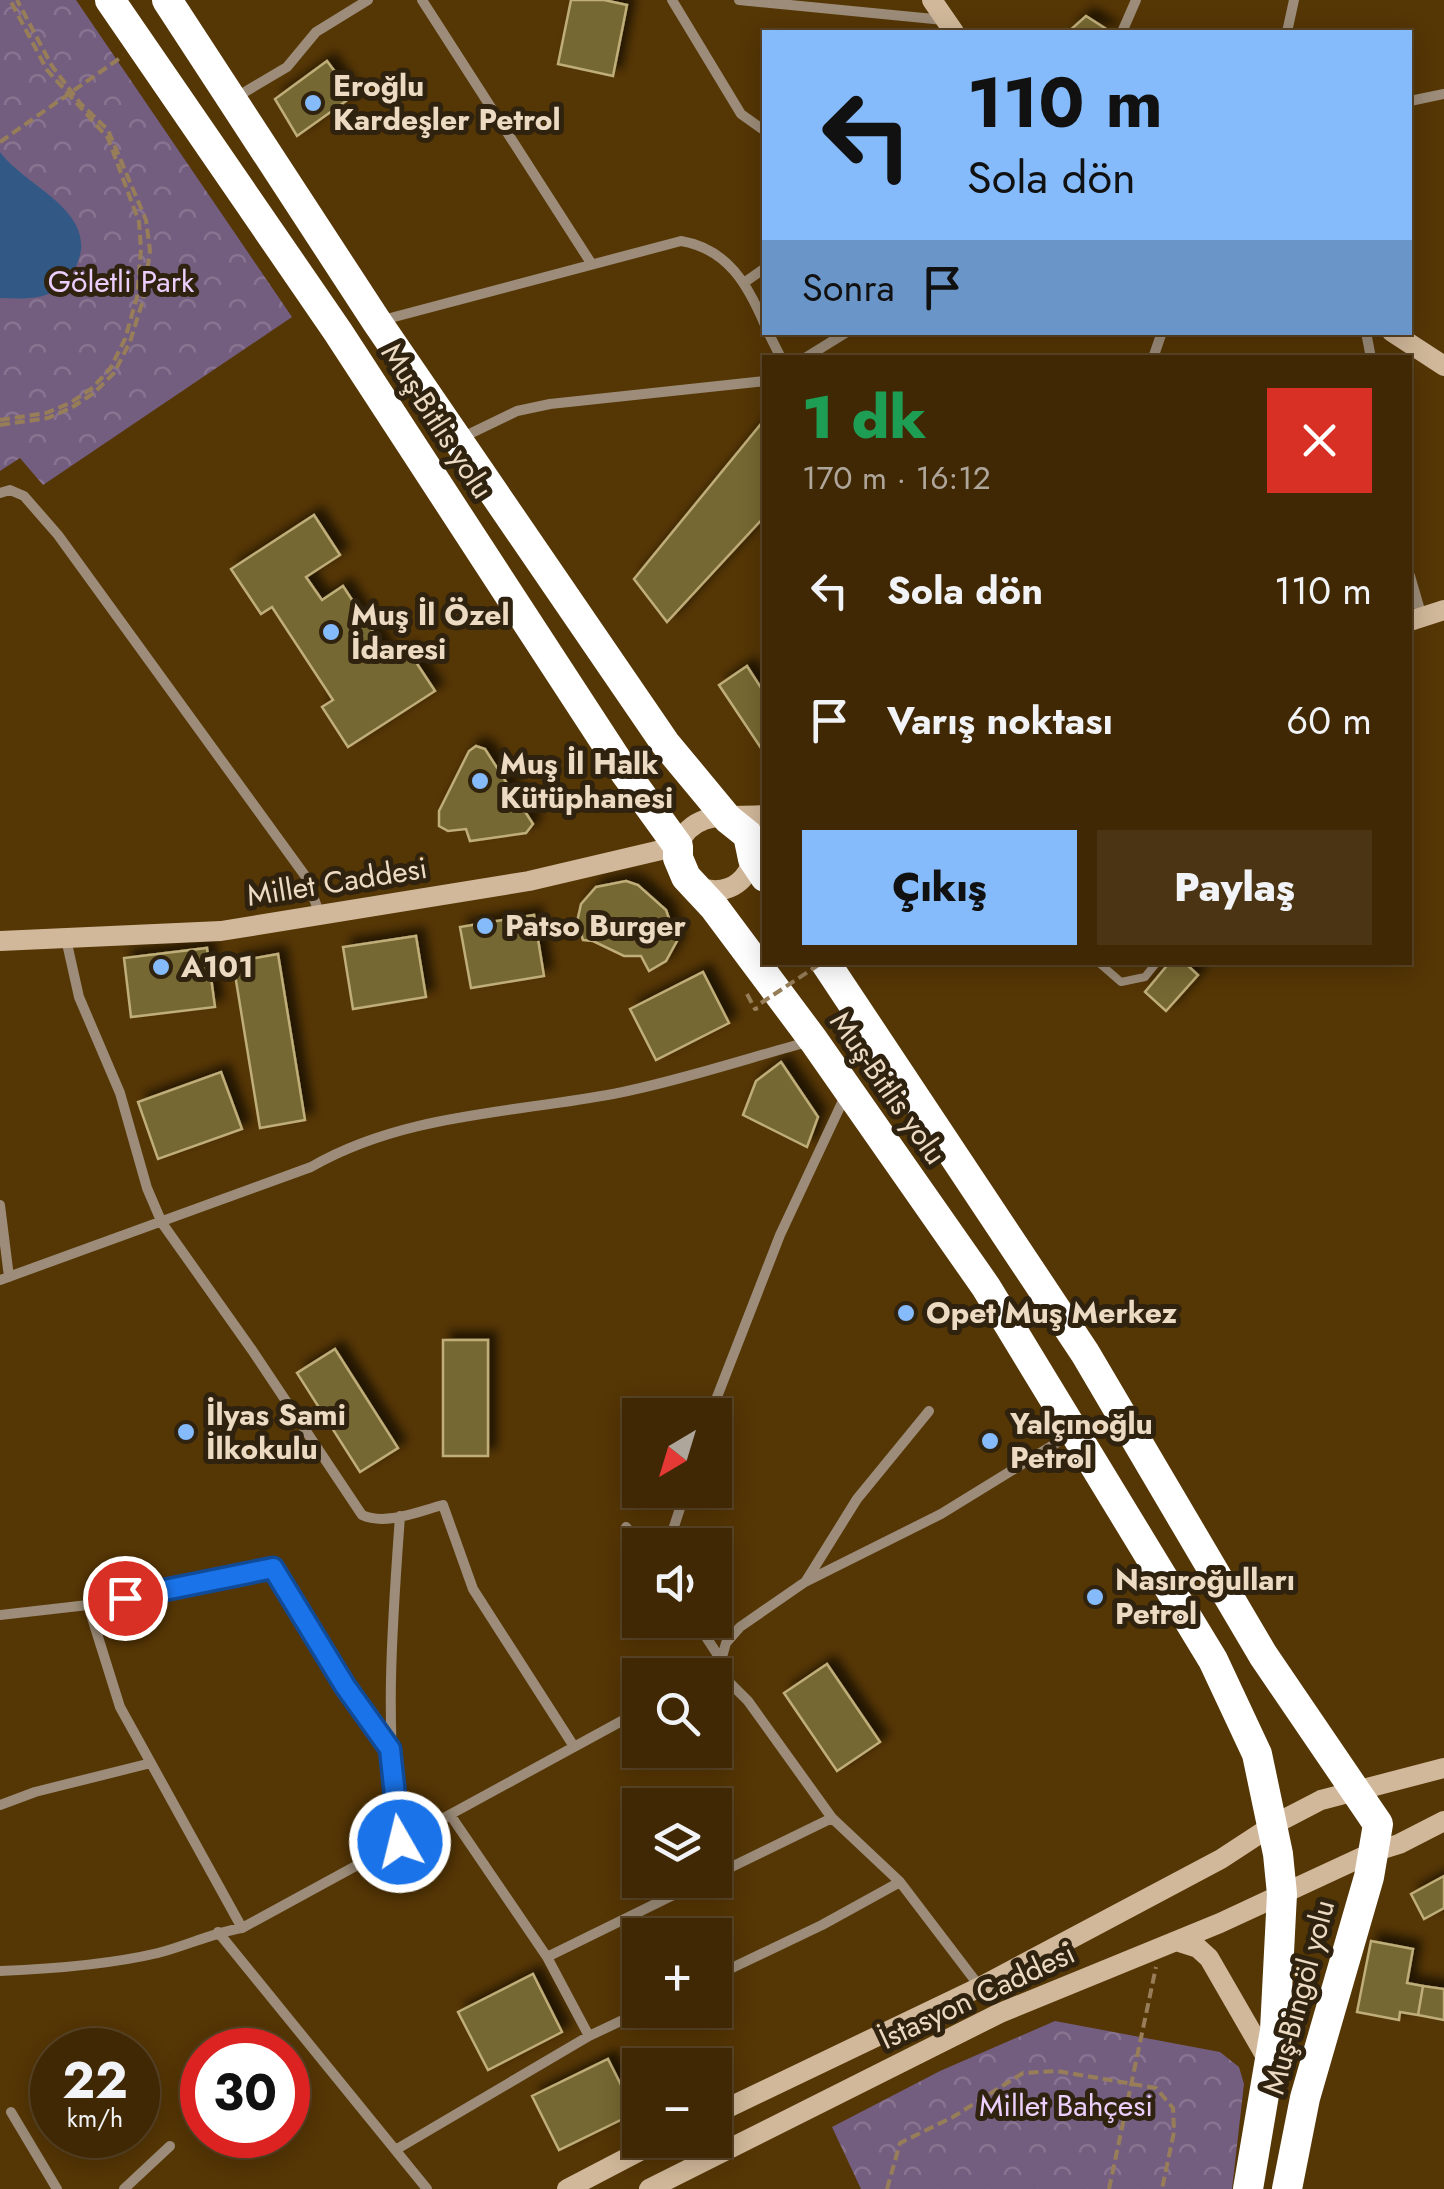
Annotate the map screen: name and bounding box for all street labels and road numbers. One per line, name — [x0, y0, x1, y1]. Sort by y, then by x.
street label: Muş-Bitlis yolu — [371, 334, 504, 507]
street label: Millet Caddesi — [244, 846, 430, 917]
street label: Muş-Bitlis yolu — [820, 1003, 957, 1173]
street label: Muş-Bingöl yolu — [1252, 1895, 1345, 2099]
street label: İstasyon Caddesi — [872, 1931, 1082, 2060]

